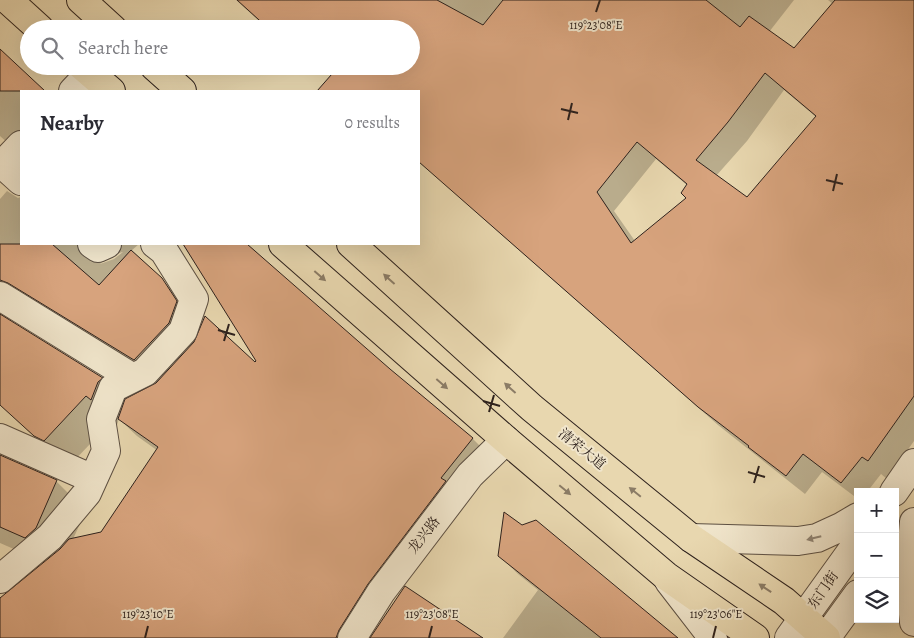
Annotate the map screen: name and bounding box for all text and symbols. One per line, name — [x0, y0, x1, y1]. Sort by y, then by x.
text: 119°23'08"E — [570, 17, 622, 33]
search box — [20, 20, 420, 75]
icon: search — [38, 34, 66, 62]
text: Search here — [78, 35, 168, 61]
text: Nearby — [40, 109, 103, 137]
text: 0 results — [344, 112, 400, 134]
one-way arrow — [314, 270, 326, 281]
one-way arrow — [384, 273, 396, 285]
one-way arrow — [435, 378, 448, 389]
one-way arrow — [504, 382, 516, 394]
street label: 清荣大道 — [554, 424, 610, 474]
one-way arrow — [558, 484, 570, 496]
one-way arrow — [628, 486, 641, 497]
map controls — [854, 488, 899, 623]
button: + — [854, 488, 899, 533]
street label: 龙兴路 — [404, 513, 444, 557]
button: − — [854, 533, 899, 578]
one-way arrow — [807, 534, 822, 542]
street label: 东门街 — [803, 567, 843, 613]
button: layers — [854, 578, 899, 623]
one-way arrow — [759, 583, 772, 593]
text: 119°23'10"E — [122, 606, 174, 622]
text: 119°23'08"E — [406, 606, 458, 622]
text: 119°23'06"E — [690, 606, 742, 622]

